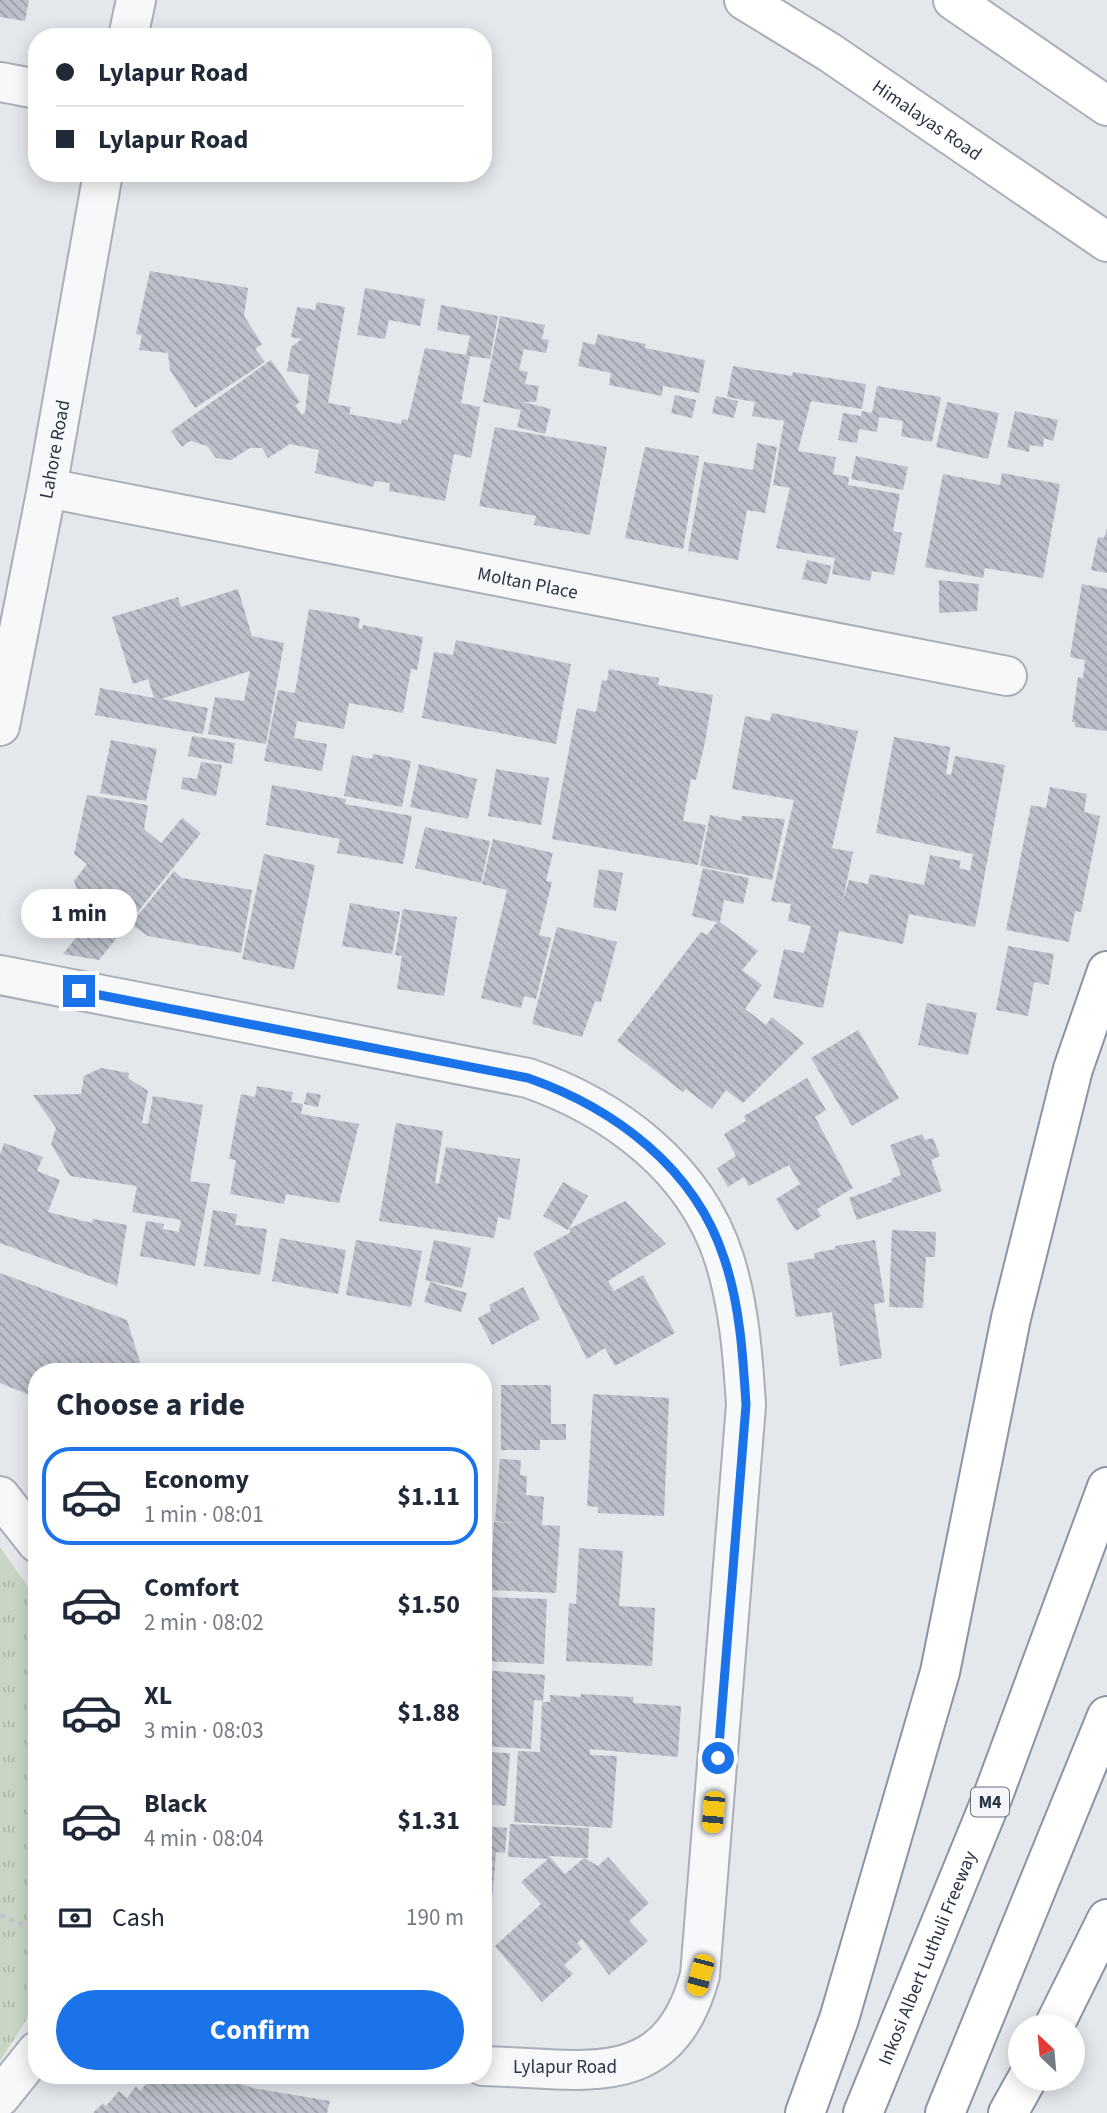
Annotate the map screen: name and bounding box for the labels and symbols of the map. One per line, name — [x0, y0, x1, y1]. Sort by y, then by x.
street label: Himalayas Road — [866, 73, 987, 168]
street label: Lahore Road — [33, 398, 77, 501]
street label: Moltan Place — [475, 561, 580, 607]
callout: 1 min — [21, 890, 137, 939]
route end — [63, 975, 95, 1007]
route start — [702, 1742, 734, 1774]
road number: M4 — [971, 1788, 1009, 1816]
car — [701, 1790, 726, 1834]
street label: Inkosi Albert Luthuli Freeway — [872, 1847, 984, 2069]
car — [685, 1952, 716, 1998]
north arrow — [1008, 2014, 1085, 2091]
street label: Lylapur Road — [513, 2054, 617, 2081]

